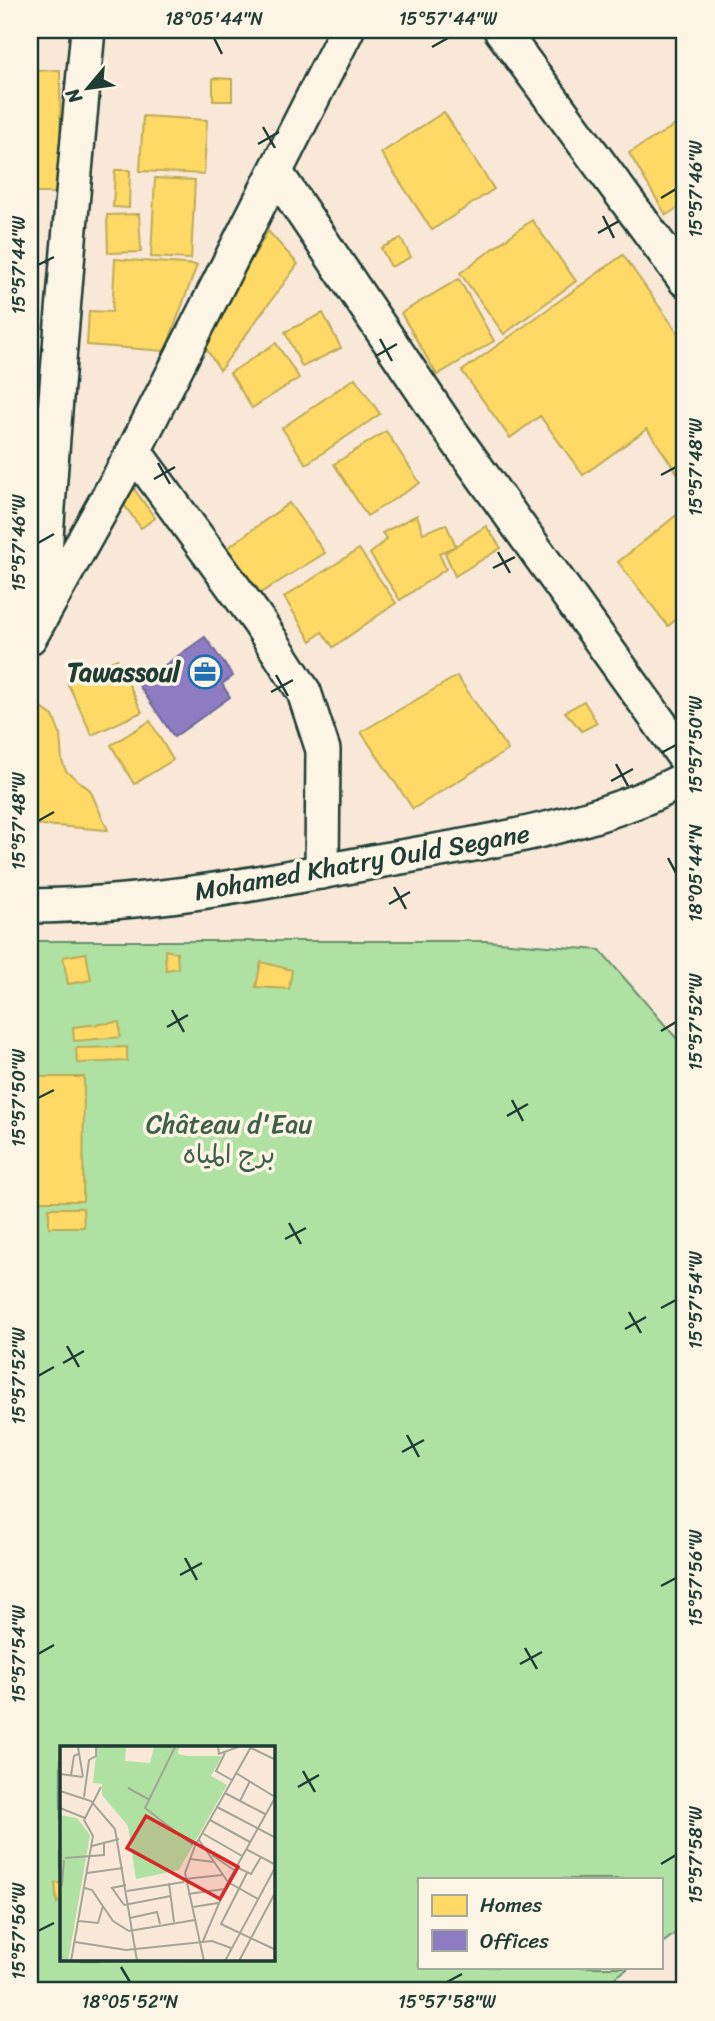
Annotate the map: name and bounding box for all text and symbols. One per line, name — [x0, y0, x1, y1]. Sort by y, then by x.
text: 18°05'44"N — [165, 3, 263, 35]
text: 15°57'44"W — [399, 3, 498, 35]
north arrow — [52, 52, 122, 122]
text: N — [56, 82, 92, 111]
text: 15°57'46"W — [680, 139, 712, 238]
text: 15°57'44"W — [3, 215, 35, 314]
text: 15°57'48"W — [680, 417, 712, 516]
text: 15°57'46"W — [3, 493, 35, 592]
place label: Tawassoul — [67, 649, 182, 695]
office icon: Tawassoul — [186, 653, 224, 691]
text: 15°57'50"W — [680, 695, 712, 794]
text: 15°57'48"W — [3, 771, 35, 870]
street label: Mohamed Khatry Ould Segane — [191, 810, 533, 914]
text: 18°05'44"N — [680, 824, 712, 922]
text: 15°57'52"W — [680, 972, 712, 1071]
text: 15°57'50"W — [3, 1048, 35, 1147]
park label: Château d'Eau برج المياه — [146, 1101, 312, 1177]
text: 15°57'54"W — [680, 1250, 712, 1349]
text: 15°57'52"W — [3, 1326, 35, 1425]
text: 15°57'56"W — [680, 1528, 712, 1626]
text: 15°57'54"W — [3, 1604, 35, 1703]
inset map — [60, 1746, 275, 1962]
text: 15°57'58"W — [680, 1805, 712, 1904]
legend — [418, 1878, 662, 1968]
text: 15°57'56"W — [3, 1881, 35, 1979]
text: Homes — [480, 1886, 542, 1924]
text: Offices — [480, 1922, 549, 1960]
text: 18°05'52"N — [82, 1986, 179, 2018]
text: 15°57'58"W — [398, 1986, 497, 2018]

